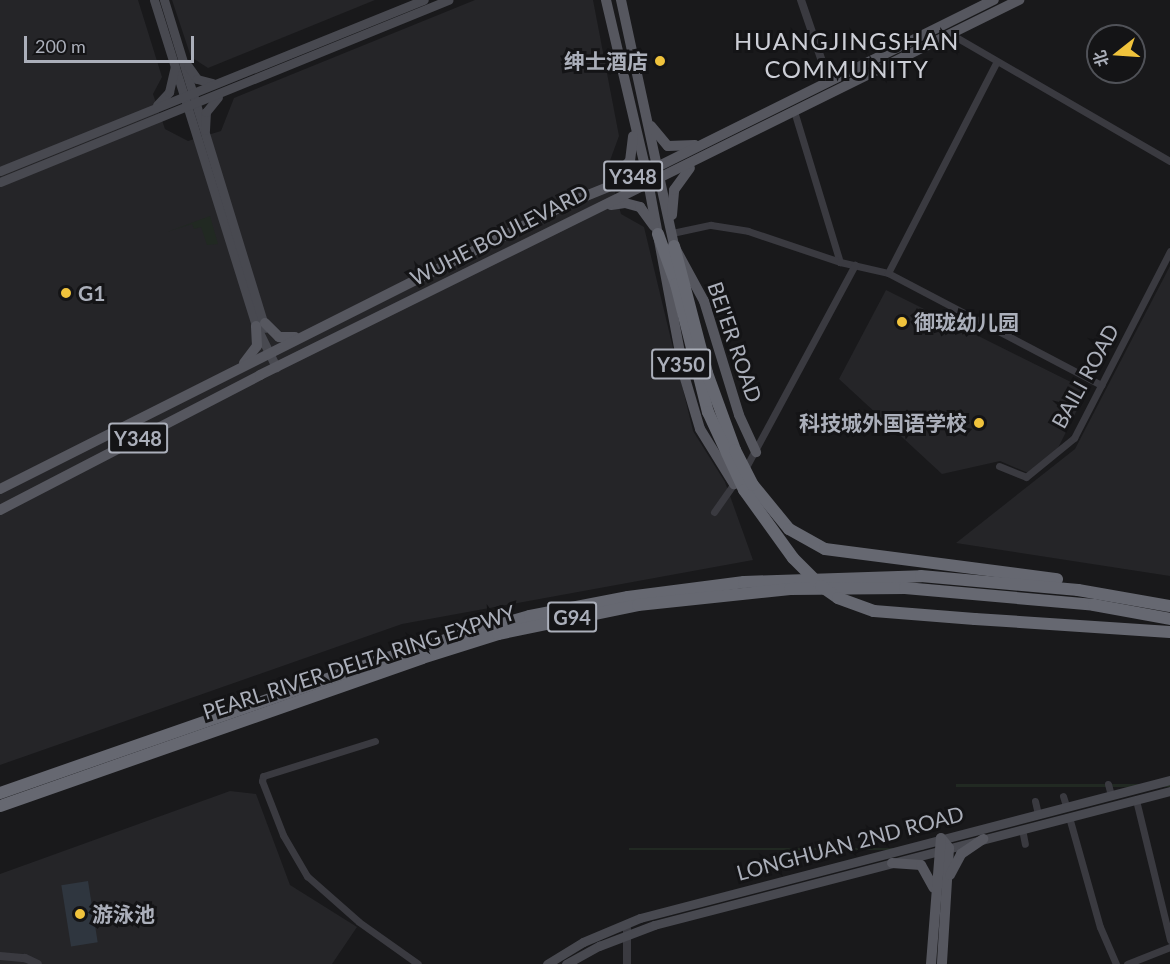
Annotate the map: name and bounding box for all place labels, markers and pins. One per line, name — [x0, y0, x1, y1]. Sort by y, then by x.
place label: 绅士酒店 — [564, 48, 648, 74]
marker: 绅士酒店 — [653, 54, 667, 68]
place label: G1 — [78, 280, 105, 306]
marker: G1 — [59, 286, 73, 300]
place label: 御珑幼儿园 — [914, 309, 1019, 335]
marker: 御珑幼儿园 — [895, 315, 909, 329]
place label: 科技城外国语学校 — [799, 410, 967, 436]
marker: 科技城外国语学校 — [972, 416, 986, 430]
place label: 游泳池 — [92, 901, 155, 927]
marker: 游泳池 — [73, 907, 87, 921]

